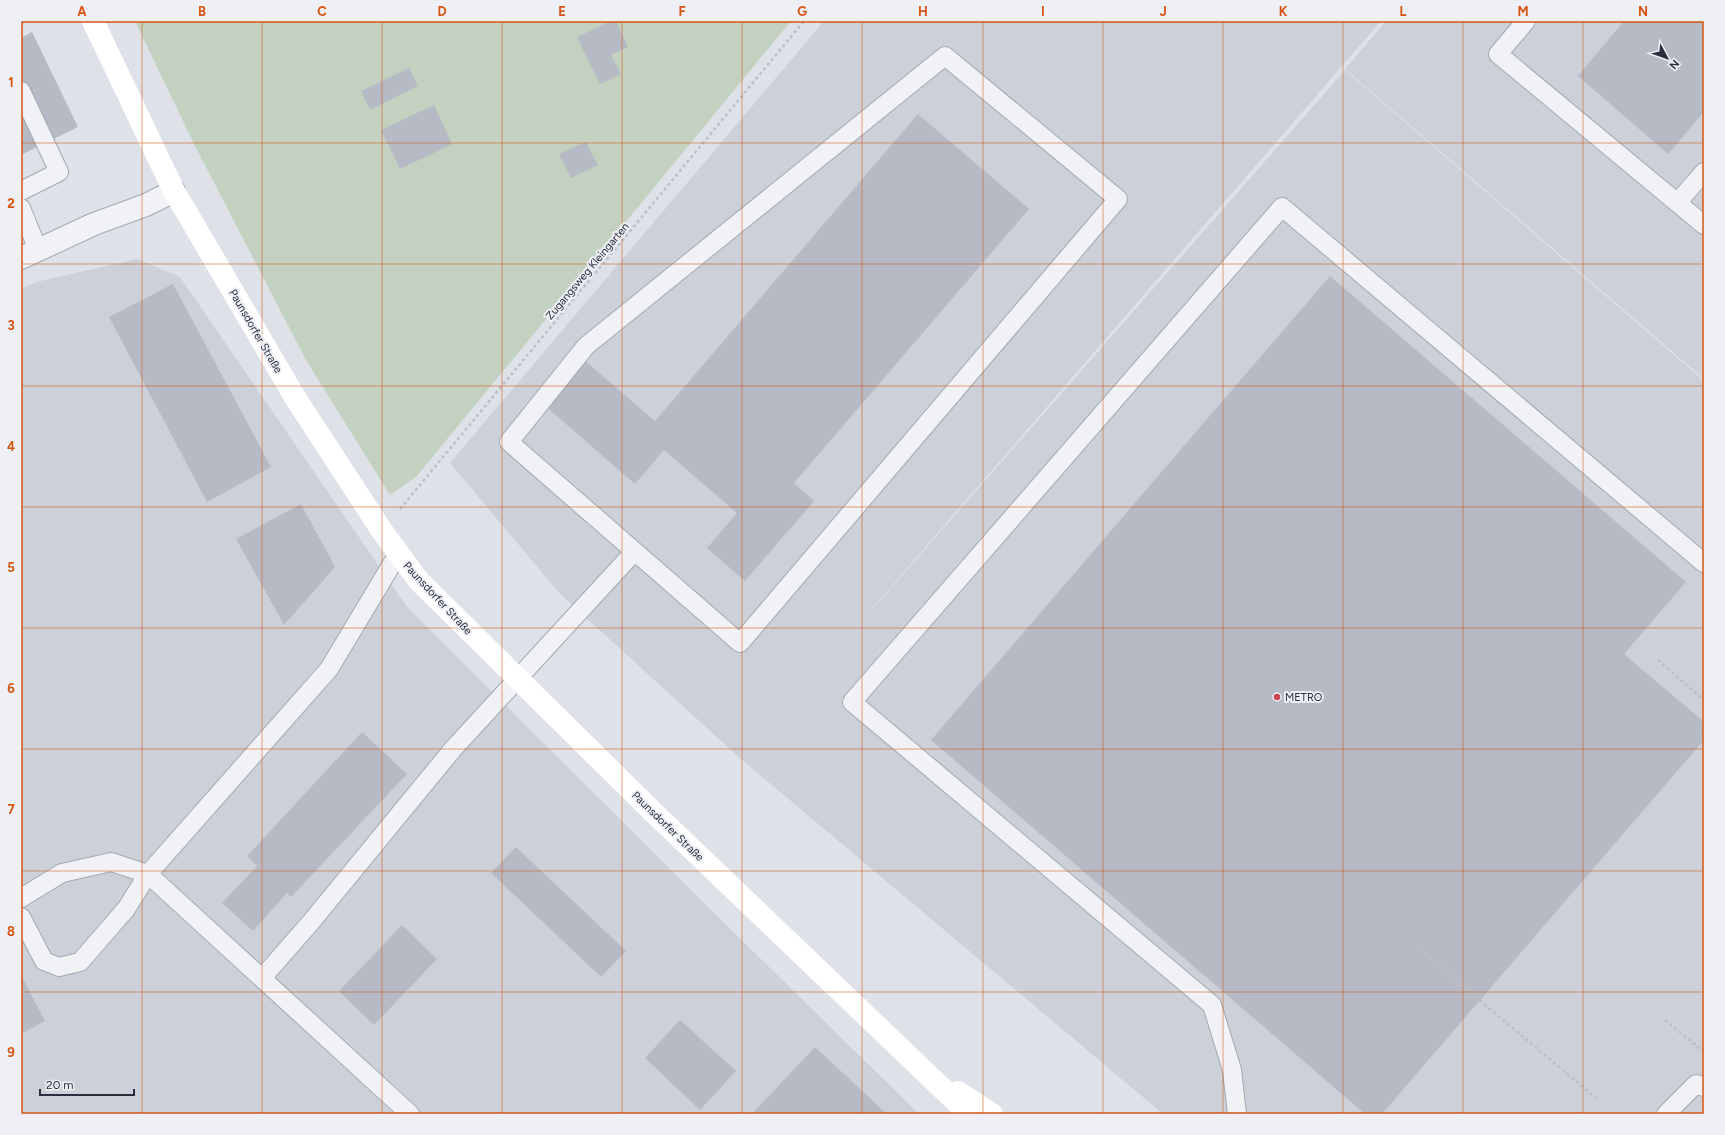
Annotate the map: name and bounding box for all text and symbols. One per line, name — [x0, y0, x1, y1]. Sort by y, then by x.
text: A — [77, 4, 87, 19]
text: B — [198, 4, 206, 19]
text: C — [317, 4, 327, 19]
text: D — [437, 4, 447, 19]
text: E — [558, 4, 566, 19]
text: F — [678, 4, 686, 19]
text: G — [797, 4, 807, 19]
text: H — [918, 4, 928, 19]
text: I — [1041, 4, 1045, 19]
text: J — [1159, 4, 1167, 19]
text: K — [1279, 4, 1288, 19]
text: L — [1400, 4, 1407, 19]
text: M — [1517, 4, 1529, 19]
text: N — [1638, 4, 1648, 19]
north arrow — [1647, 38, 1687, 78]
text: N — [1666, 57, 1682, 72]
text: 1 — [8, 75, 14, 90]
text: 2 — [7, 196, 15, 211]
street label: Zugangsweg Kleingarten — [543, 220, 632, 322]
street label: Paunsdorfer Straße — [226, 287, 285, 376]
text: 3 — [7, 318, 15, 333]
text: 4 — [7, 439, 15, 454]
street label: Paunsdorfer Straße — [401, 559, 475, 637]
text: 5 — [7, 560, 15, 575]
text: 6 — [7, 681, 15, 696]
place label: METRO — [1285, 691, 1323, 704]
marker: METRO — [1272, 692, 1282, 702]
street label: Paunsdorfer Straße — [629, 789, 706, 864]
text: 7 — [7, 802, 15, 817]
text: 8 — [7, 924, 15, 939]
text: 9 — [7, 1045, 15, 1060]
scale bar — [40, 1071, 134, 1097]
text: 20 m — [46, 1078, 74, 1092]

